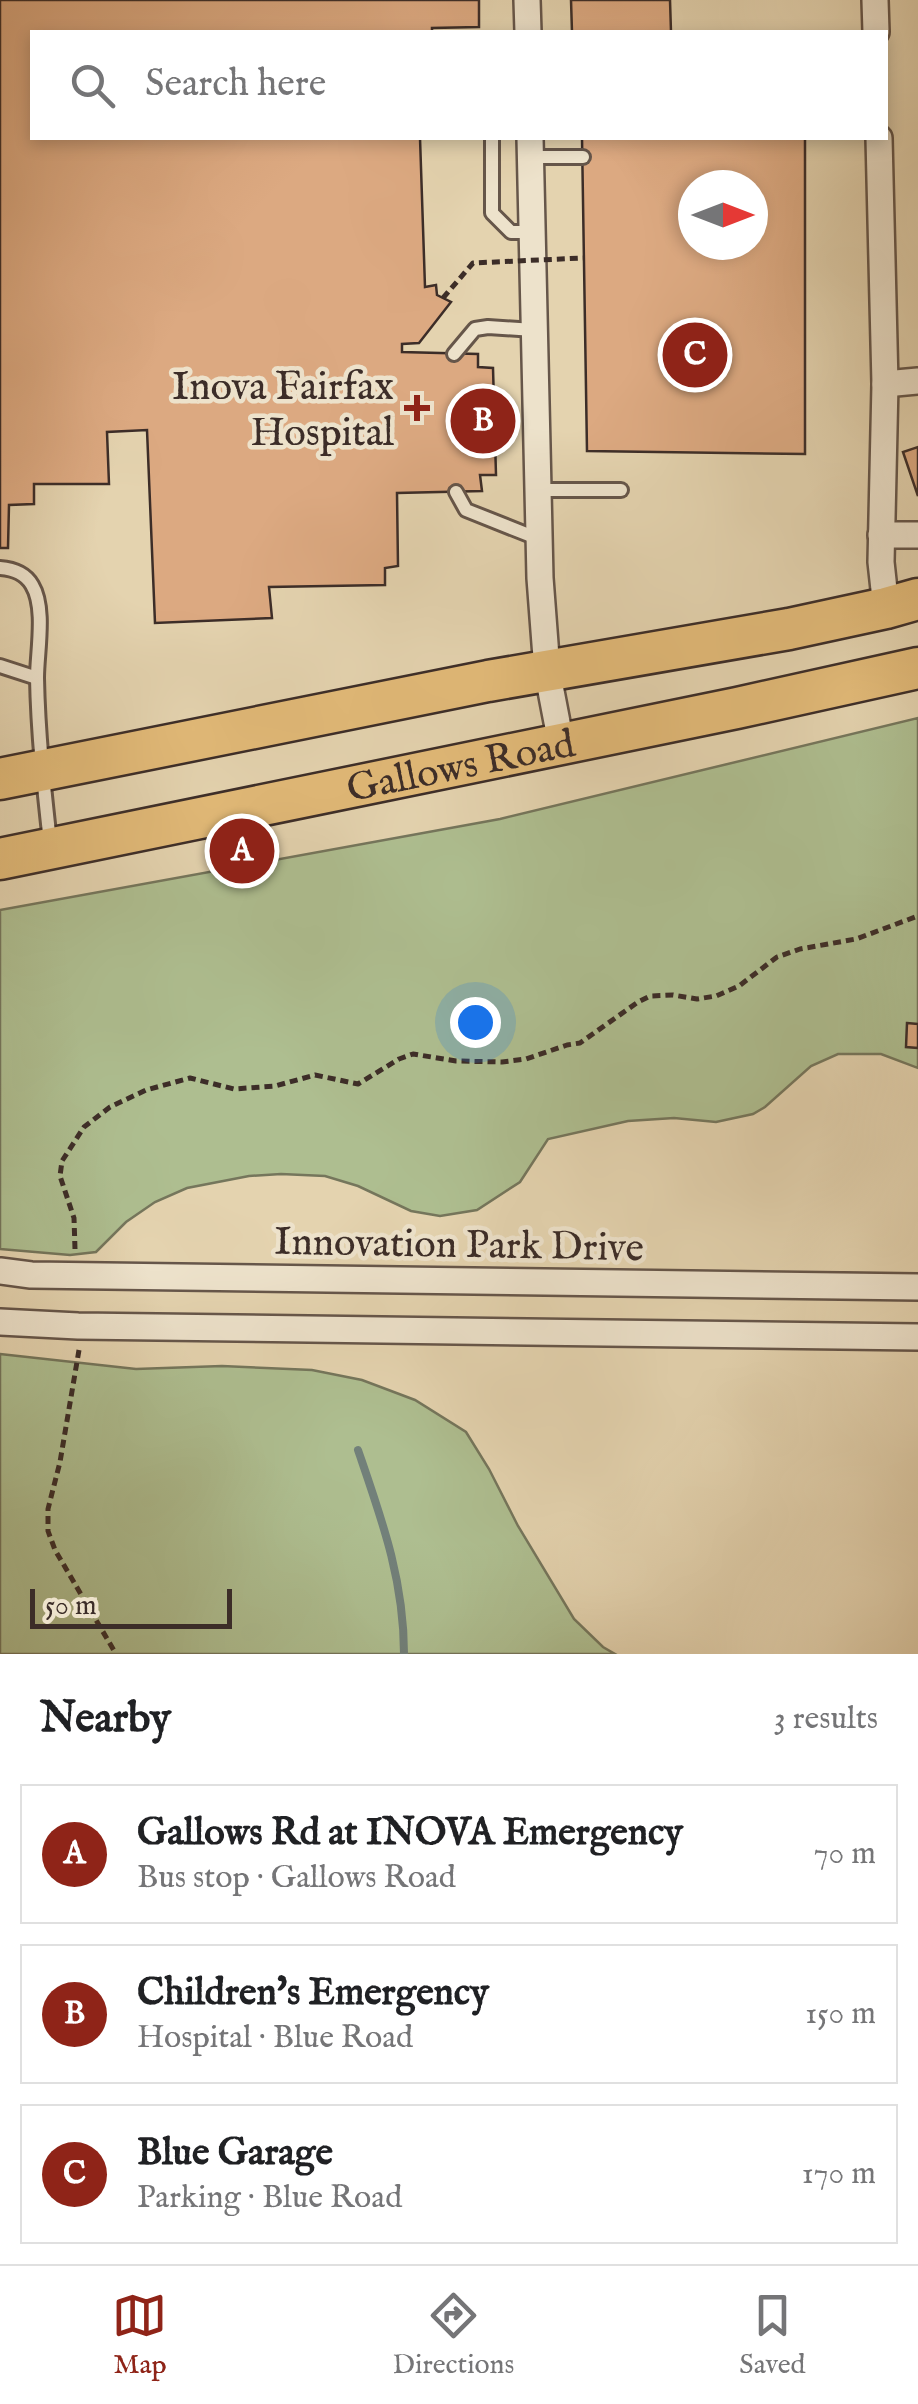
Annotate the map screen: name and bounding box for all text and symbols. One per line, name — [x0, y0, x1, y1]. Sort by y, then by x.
search box — [30, 30, 888, 140]
icon: search — [65, 58, 120, 113]
text: Search here — [145, 61, 326, 109]
north arrow — [678, 170, 768, 260]
pin: C — [662, 318, 728, 392]
place label: Inova Fairfax Hospital — [172, 363, 394, 460]
pin: B — [450, 384, 516, 458]
marker: Inova Fairfax Hospital — [404, 395, 430, 421]
street label: Gallows Road — [343, 720, 580, 816]
pin: A — [210, 814, 274, 888]
your location — [450, 997, 501, 1048]
street label: Innovation Park Drive — [274, 1218, 644, 1275]
scale bar — [30, 1584, 232, 1628]
text: 50 m — [45, 1589, 97, 1624]
text: Nearby — [40, 1693, 171, 1746]
text: 3 results — [774, 1699, 878, 1740]
text: Gallows Rd at INOVA Emergency — [137, 1810, 683, 1858]
text: A — [64, 1834, 85, 1875]
text: 70 m — [814, 1834, 876, 1875]
text: Bus stop · Gallows Road — [137, 1858, 456, 1899]
text: Children's Emergency — [137, 1970, 489, 2018]
text: B — [64, 1994, 85, 2035]
text: 150 m — [805, 1994, 876, 2035]
text: Hospital · Blue Road — [137, 2018, 413, 2059]
text: Blue Garage — [137, 2130, 333, 2178]
text: C — [63, 2154, 86, 2195]
text: 170 m — [802, 2154, 876, 2195]
text: Parking · Blue Road — [137, 2178, 402, 2219]
tab: Map — [112, 2288, 167, 2383]
tab: Directions — [392, 2288, 514, 2383]
tab: Saved — [739, 2288, 806, 2383]

